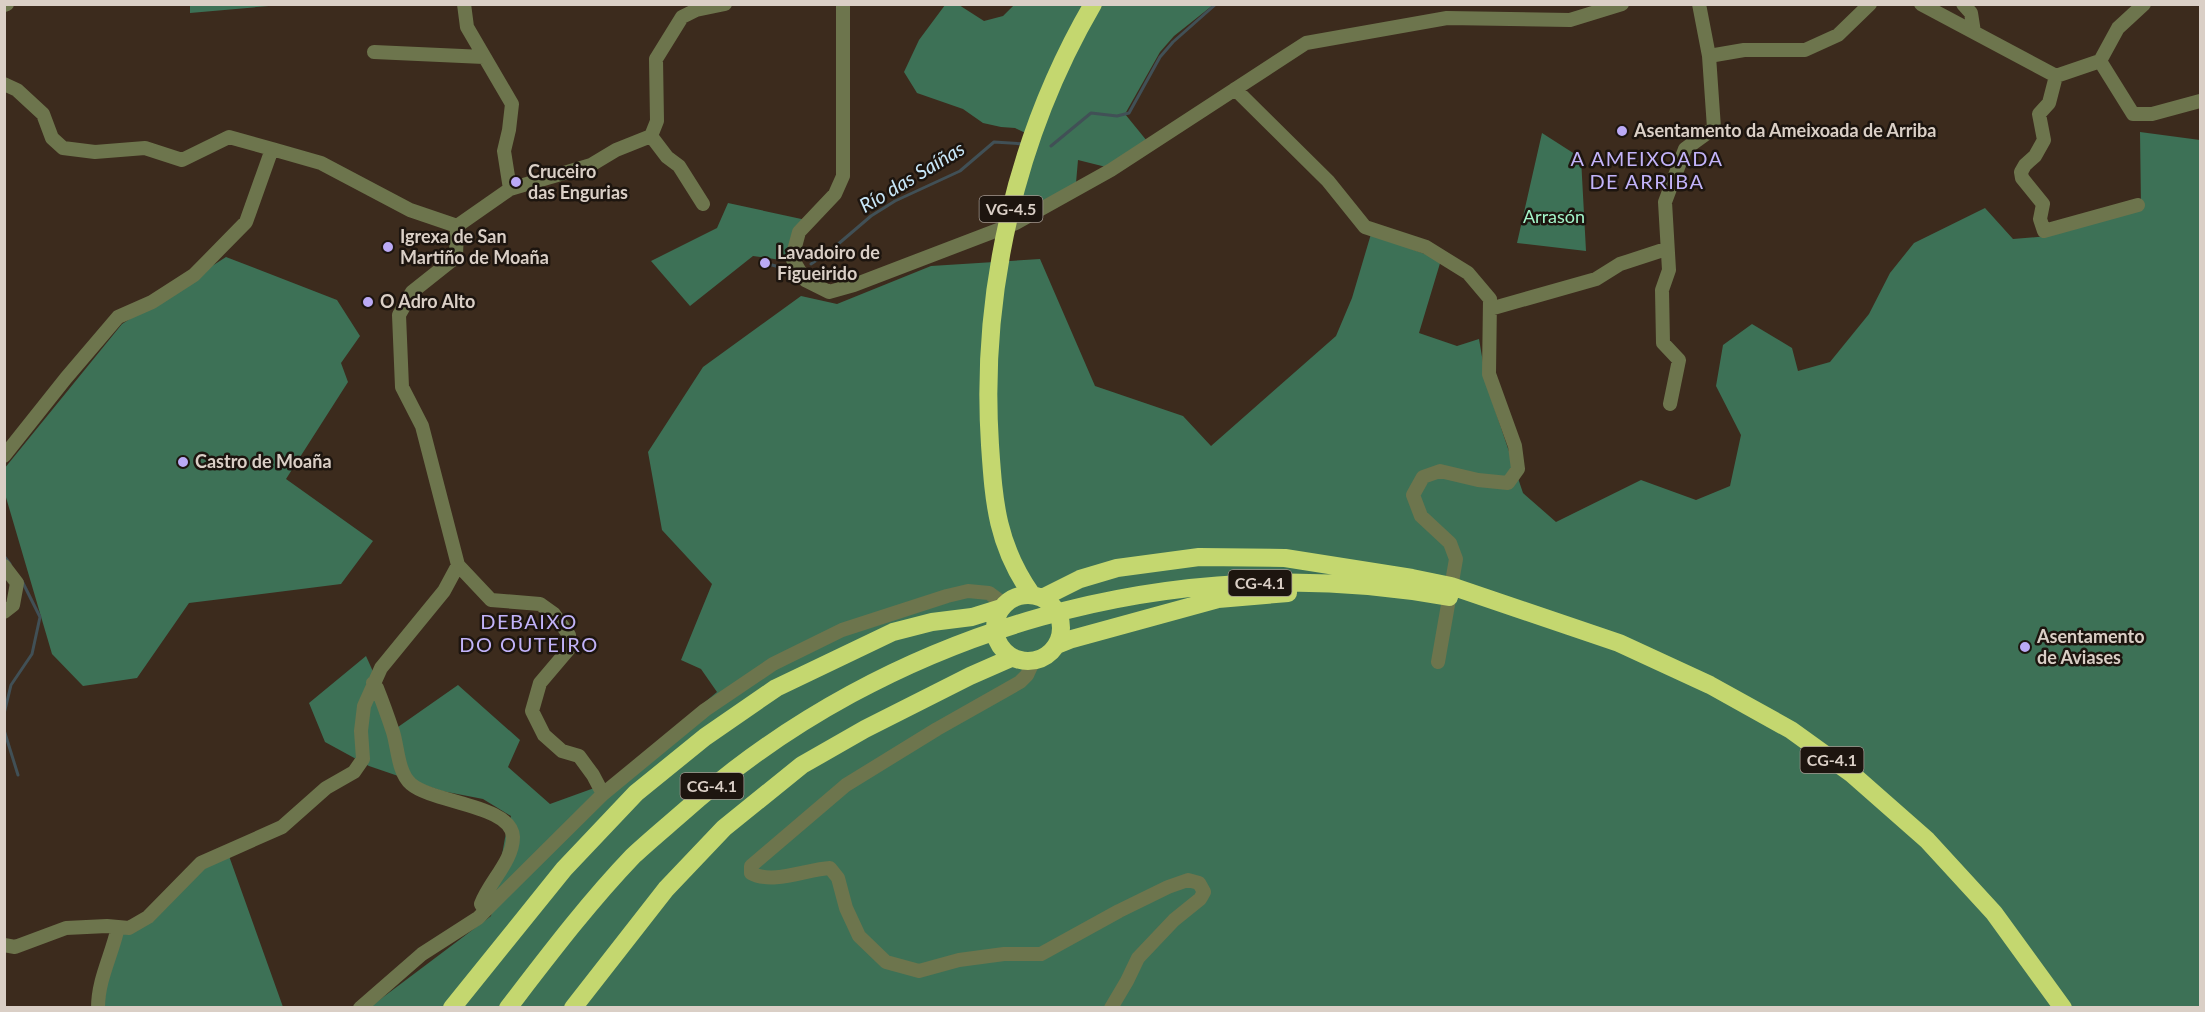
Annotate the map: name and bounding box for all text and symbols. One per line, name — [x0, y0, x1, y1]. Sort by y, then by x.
place label: Asentamento da Ameixoada de Arriba — [1633, 119, 1936, 141]
marker: Asentamento da Ameixoada de Arriba — [1615, 124, 1629, 138]
water label: Río das Saíñas — [855, 135, 968, 217]
district label: A AMEIXOADA DE ARRIBA — [1570, 146, 1724, 193]
place label: Cruceiro das Engurias — [528, 160, 628, 203]
marker: Cruceiro das Engurias — [509, 175, 523, 189]
road number: VG-4.5 — [980, 196, 1042, 222]
park label: Arrasón — [1523, 205, 1585, 227]
place label: Igrexa de San Martiño de Moaña — [400, 225, 549, 268]
marker: Igrexa de San Martiño de Moaña — [381, 240, 395, 254]
place label: Lavadoiro de Figueirido — [777, 241, 880, 284]
marker: Lavadoiro de Figueirido — [758, 256, 772, 270]
place label: O Adro Alto — [380, 290, 475, 312]
marker: O Adro Alto — [361, 295, 375, 309]
place label: Castro de Moaña — [195, 450, 332, 472]
marker: Castro de Moaña — [176, 455, 190, 469]
road number: CG-4.1 — [1228, 570, 1292, 596]
district label: DEBAIXO DO OUTEIRO — [459, 609, 599, 656]
place label: Asentamento de Aviases — [2036, 625, 2145, 668]
marker: Asentamento de Aviases — [2018, 640, 2032, 654]
road number: CG-4.1 — [1800, 747, 1864, 773]
road number: CG-4.1 — [680, 773, 744, 799]

